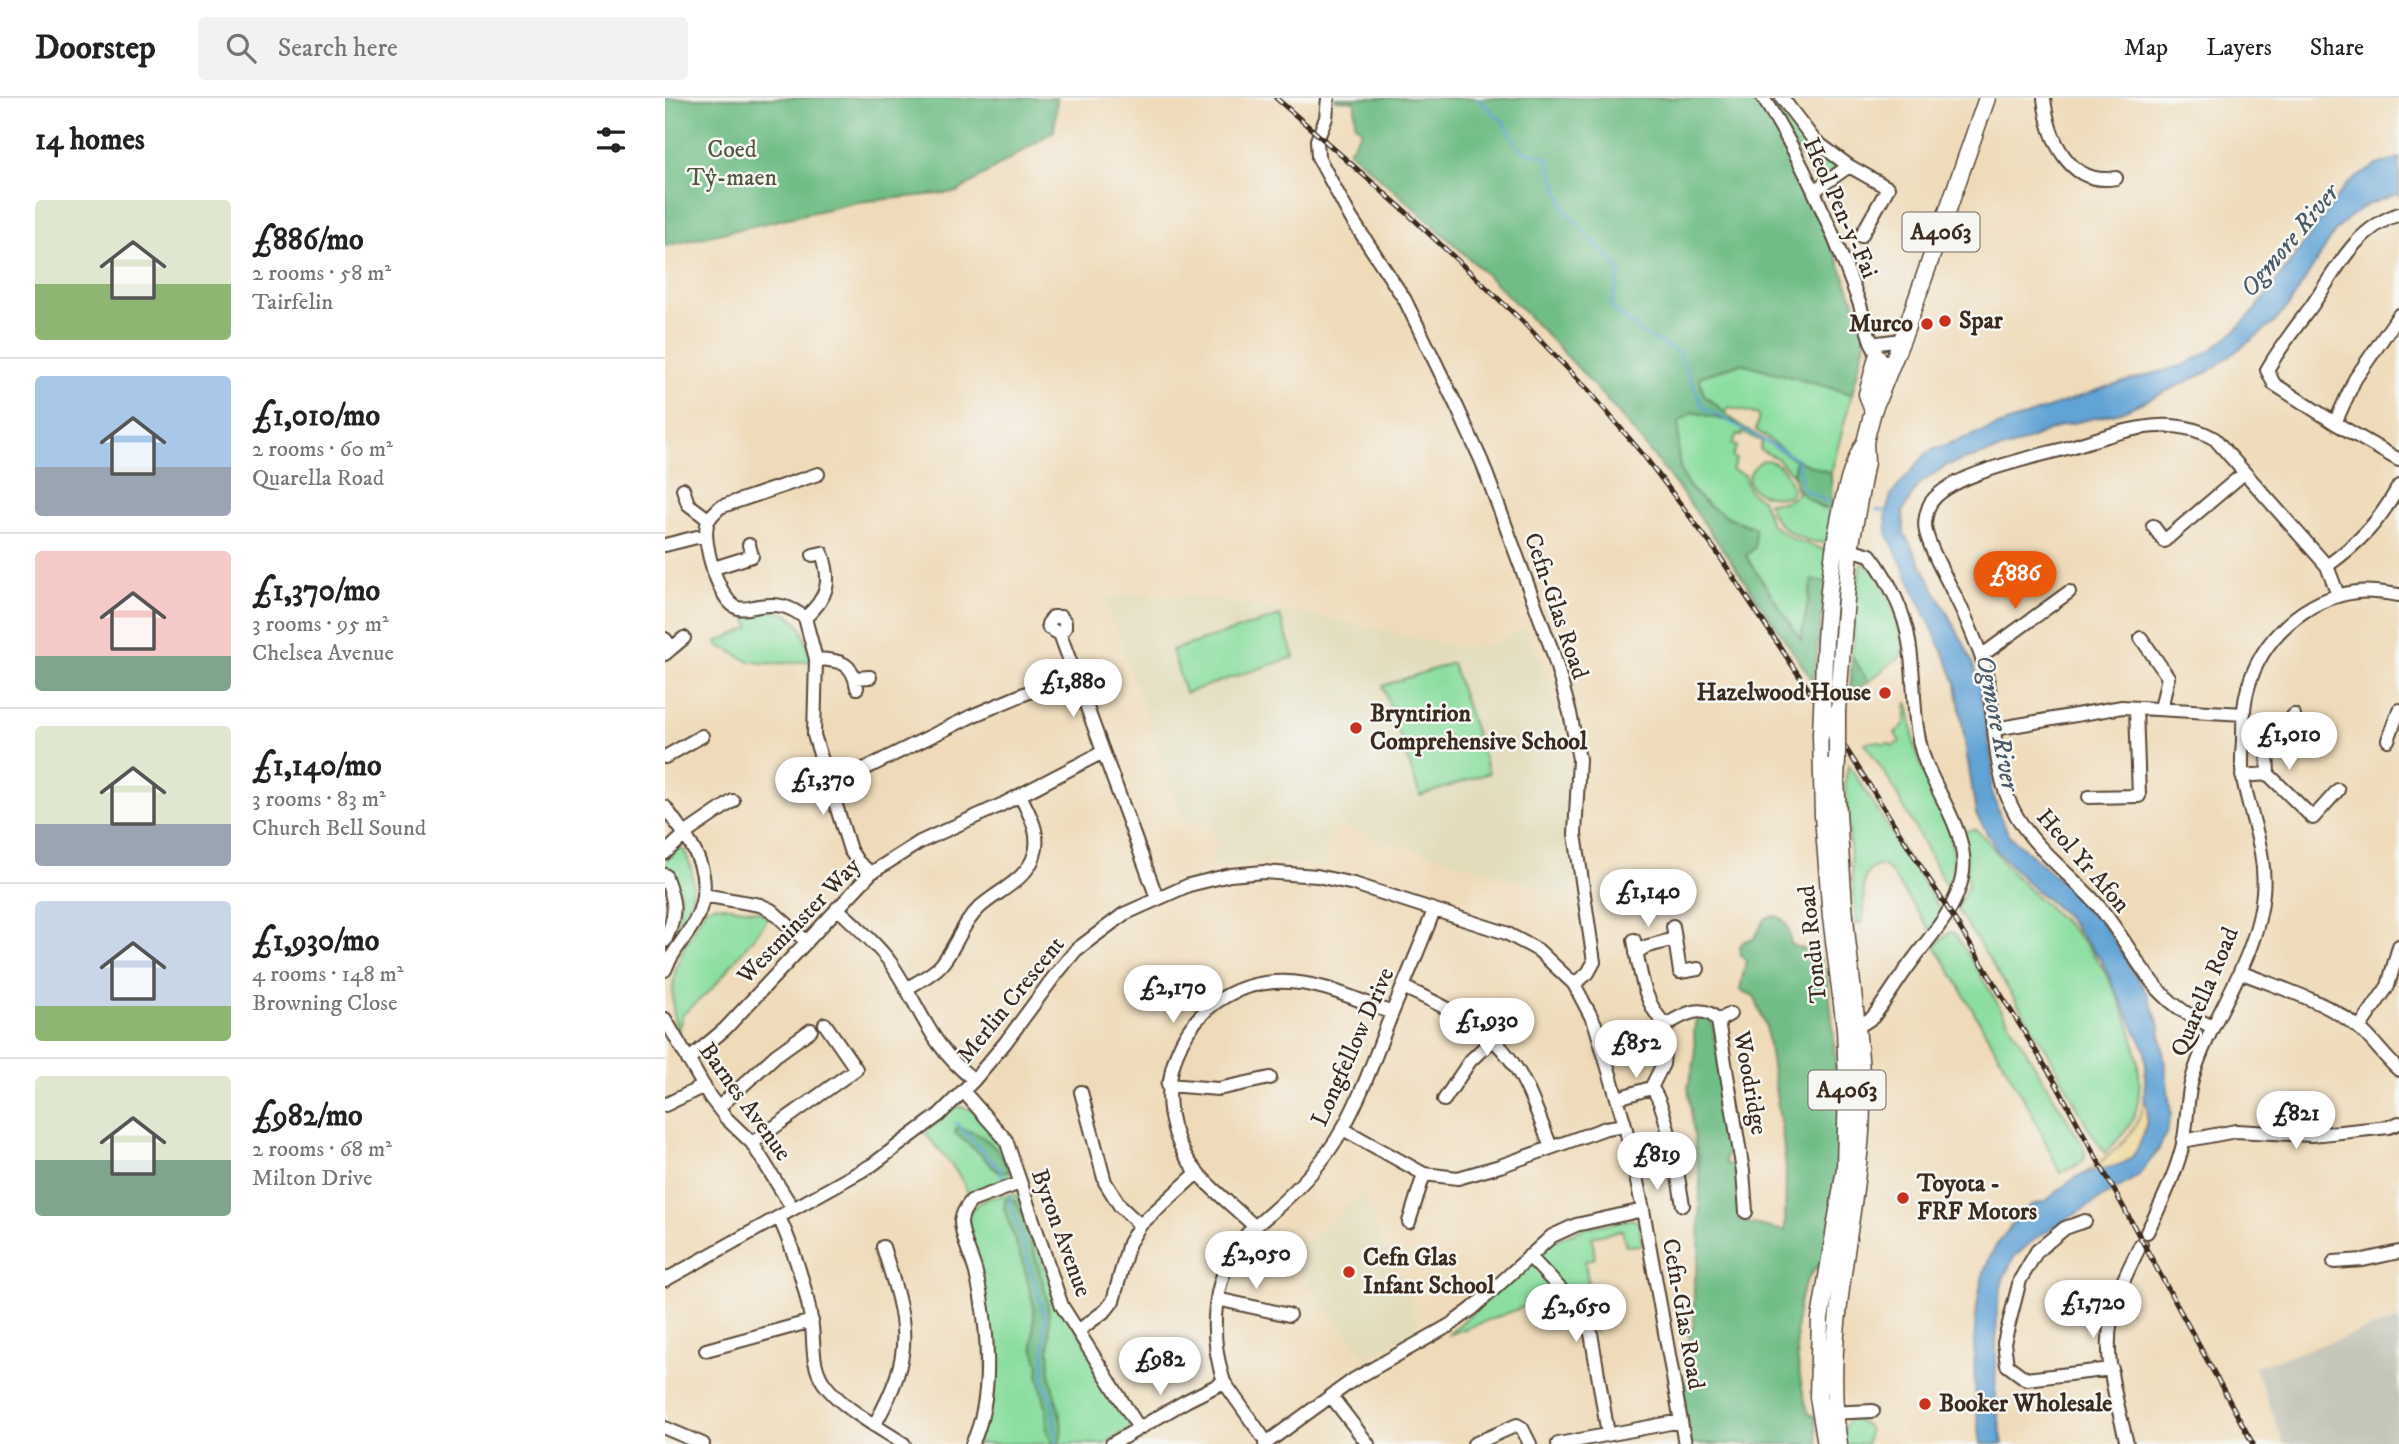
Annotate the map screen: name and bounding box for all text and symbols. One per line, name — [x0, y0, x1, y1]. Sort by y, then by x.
search box — [198, 17, 688, 80]
text: Doorstep — [35, 28, 156, 69]
icon: search — [222, 29, 260, 67]
text: Search here — [278, 32, 398, 65]
text: Map — [2124, 33, 2168, 63]
text: Layers — [2206, 33, 2272, 63]
text: Share — [2310, 33, 2364, 63]
icon: filters — [592, 121, 630, 159]
text: 14 homes — [35, 122, 145, 159]
street label: Heol Pen-y-Fai — [1796, 133, 1884, 283]
park label: Coed Tŷ-maen — [687, 135, 777, 193]
water label: Ogmore River — [2233, 176, 2348, 304]
road number: A4063 — [1903, 212, 1979, 252]
text: £886/mo — [252, 222, 364, 259]
icon: home — [91, 228, 175, 312]
text: 2 rooms · 58 m² — [252, 259, 391, 288]
text: Tairfelin — [252, 288, 333, 317]
place label: Spar — [1959, 306, 2004, 336]
place label: Murco — [1849, 309, 1913, 339]
marker: Spar — [1937, 313, 1953, 329]
marker: Murco — [1919, 316, 1935, 332]
text: £1,010/mo — [252, 398, 380, 435]
icon: home — [91, 404, 175, 488]
text: 2 rooms · 60 m² — [252, 435, 393, 464]
text: Quarella Road — [252, 464, 384, 493]
street label: Cefn-Glas Road — [1517, 529, 1595, 683]
pin: £886 — [1974, 552, 2056, 611]
text: £886 — [1990, 559, 2040, 588]
text: £1,370/mo — [252, 573, 380, 610]
icon: home — [91, 579, 175, 663]
text: 3 rooms · 95 m² — [252, 610, 389, 639]
text: Chelsea Avenue — [252, 639, 394, 668]
water label: Ogmore River — [1968, 652, 2027, 795]
pin: £1,880 — [1016, 660, 1130, 719]
text: £1,880 — [1040, 667, 1106, 696]
place label: Hazelwood House — [1697, 678, 1871, 708]
marker: Hazelwood House — [1877, 685, 1893, 701]
place label: Bryntirion Comprehensive School — [1370, 699, 1588, 757]
pin: £1,010 — [2232, 712, 2346, 772]
marker: Bryntirion Comprehensive School — [1348, 720, 1364, 736]
text: £1,010 — [2257, 720, 2321, 749]
text: £1,140/mo — [252, 748, 382, 785]
icon: home — [91, 754, 175, 838]
pin: £1,370 — [766, 758, 880, 817]
text: £1,370 — [791, 765, 855, 794]
text: 3 rooms · 83 m² — [252, 785, 386, 814]
street label: Heol Yr Afon — [2030, 803, 2137, 920]
text: Church Bell Sound — [252, 814, 426, 843]
street label: Westminster Way — [730, 851, 868, 991]
pin: £1,140 — [1591, 870, 1705, 929]
text: £1,140 — [1616, 877, 1680, 906]
street label: Tondu Road — [1792, 884, 1834, 1004]
text: £1,930/mo — [252, 923, 379, 960]
street label: Quarella Road — [2164, 923, 2246, 1061]
icon: home — [91, 929, 175, 1013]
street label: Merlin Crescent — [951, 930, 1071, 1069]
text: 4 rooms · 148 m² — [252, 960, 404, 989]
street label: Longfellow Drive — [1305, 963, 1401, 1131]
pin: £2,170 — [1116, 965, 1230, 1025]
text: £2,170 — [1140, 973, 1206, 1002]
text: Browning Close — [252, 989, 397, 1018]
pin: £1,930 — [1430, 998, 1544, 1058]
text: £1,930 — [1455, 1006, 1519, 1035]
pin: £852 — [1595, 1020, 1677, 1080]
text: £852 — [1611, 1028, 1661, 1057]
street label: Woodridge — [1726, 1028, 1774, 1137]
street label: Barnes Avenue — [692, 1037, 798, 1167]
road number: A4063 — [1809, 1071, 1885, 1110]
pin: £821 — [2255, 1091, 2337, 1151]
text: £982/mo — [252, 1098, 363, 1135]
text: £821 — [2272, 1099, 2320, 1128]
icon: home — [91, 1104, 175, 1188]
pin: £819 — [1616, 1132, 1698, 1192]
text: 2 rooms · 68 m² — [252, 1135, 392, 1164]
text: £819 — [1633, 1140, 1681, 1169]
text: Milton Drive — [252, 1164, 372, 1193]
street label: Byron Avenue — [1024, 1165, 1098, 1301]
place label: Toyota - FRF Motors — [1916, 1169, 2037, 1227]
marker: Toyota - FRF Motors — [1895, 1190, 1911, 1206]
pin: £2,050 — [1199, 1232, 1313, 1291]
street label: Cefn-Glas Road — [1655, 1236, 1711, 1392]
text: £2,050 — [1221, 1239, 1291, 1268]
place label: Cefn Glas Infant School — [1363, 1243, 1495, 1301]
marker: Cefn Glas Infant School — [1341, 1264, 1357, 1280]
pin: £1,720 — [2036, 1280, 2150, 1340]
pin: £2,650 — [1519, 1284, 1633, 1344]
text: £1,720 — [2061, 1288, 2125, 1317]
text: £2,650 — [1541, 1292, 1611, 1321]
pin: £982 — [1119, 1338, 1201, 1397]
text: £982 — [1135, 1345, 1185, 1374]
place label: Booker Wholesale — [1939, 1389, 2112, 1419]
marker: Booker Wholesale — [1917, 1396, 1933, 1412]

